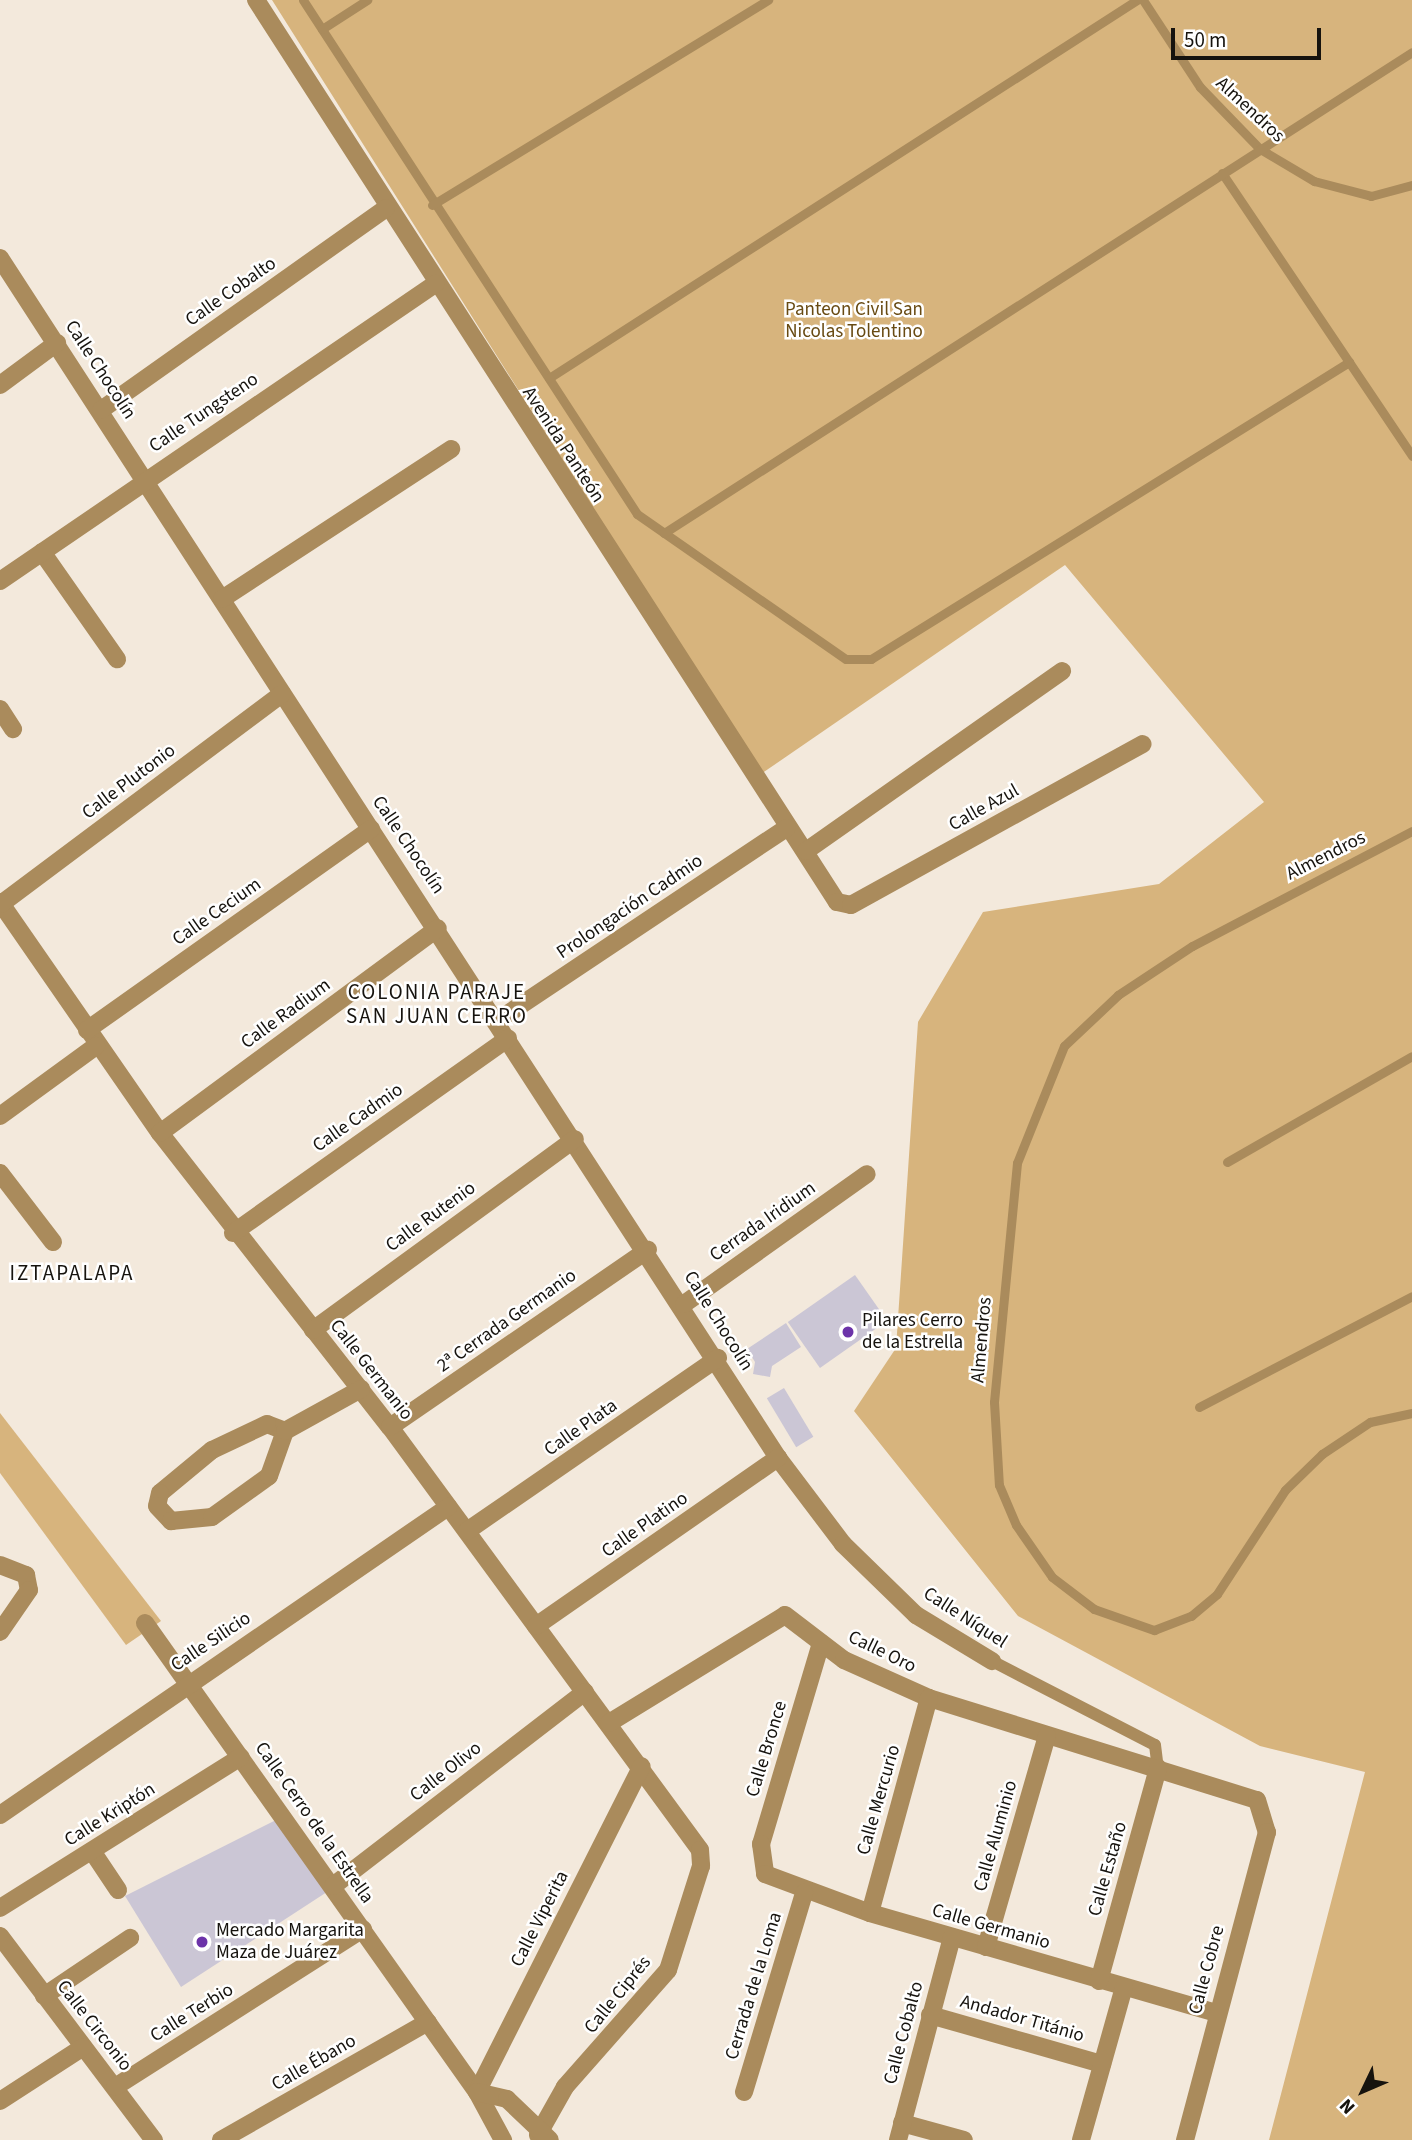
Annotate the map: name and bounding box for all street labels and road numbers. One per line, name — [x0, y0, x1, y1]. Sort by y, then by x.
street label: Almendros — [1211, 72, 1289, 148]
street label: Calle Cobalto — [181, 252, 281, 332]
street label: Calle Chocolín — [60, 316, 140, 424]
street label: Calle Tungsteno — [145, 368, 263, 458]
street label: Avenida Panteón — [517, 383, 609, 507]
street label: Calle Plutonio — [78, 739, 180, 825]
street label: Calle Azul — [945, 779, 1023, 837]
street label: Calle Chocolín — [367, 792, 449, 898]
street label: Almendros — [1283, 826, 1369, 886]
street label: Prolongación Cadmio — [553, 850, 707, 964]
street label: Calle Cecium — [168, 873, 266, 951]
street label: Calle Radium — [237, 974, 335, 1054]
street label: Calle Cadmio — [308, 1079, 408, 1157]
street label: Calle Rutenio — [382, 1177, 480, 1257]
street label: Cerrada Iridium — [706, 1177, 820, 1267]
street label: 2ª Cerrada Germanio — [433, 1264, 581, 1378]
street label: Calle Chocolín — [678, 1267, 758, 1375]
street label: Almendros — [967, 1296, 997, 1384]
street label: Calle Germanio — [325, 1315, 417, 1425]
street label: Calle Plata — [540, 1395, 622, 1461]
street label: Calle Platino — [597, 1487, 693, 1563]
street label: Calle Níquel — [919, 1582, 1011, 1654]
street label: Calle Silicio — [167, 1607, 255, 1677]
street label: Calle Oro — [844, 1626, 920, 1678]
street label: Calle Bronce — [742, 1698, 792, 1800]
street label: Calle Olivo — [406, 1737, 486, 1807]
street label: Calle Cerro de la Estrella — [250, 1738, 378, 1908]
street label: Calle Mercurio — [852, 1742, 906, 1858]
street label: Calle Kriptón — [60, 1778, 160, 1852]
street label: Calle Aluminio — [969, 1778, 1023, 1894]
street label: Calle Estaño — [1084, 1819, 1132, 1919]
street label: Calle Viperita — [506, 1867, 574, 1971]
street label: Calle Germanio — [929, 1899, 1053, 1955]
street label: Cerrada de la Loma — [721, 1909, 787, 2063]
street label: Calle Cobre — [1184, 1923, 1230, 2017]
street label: Calle Ciprés — [580, 1952, 656, 2038]
street label: Calle Circonio — [51, 1976, 137, 2076]
street label: Calle Terbio — [146, 1978, 238, 2048]
street label: Calle Cobalto — [879, 1979, 929, 2087]
street label: Andador Titánio — [957, 1990, 1087, 2048]
street label: Calle Ébano — [268, 2030, 360, 2096]

